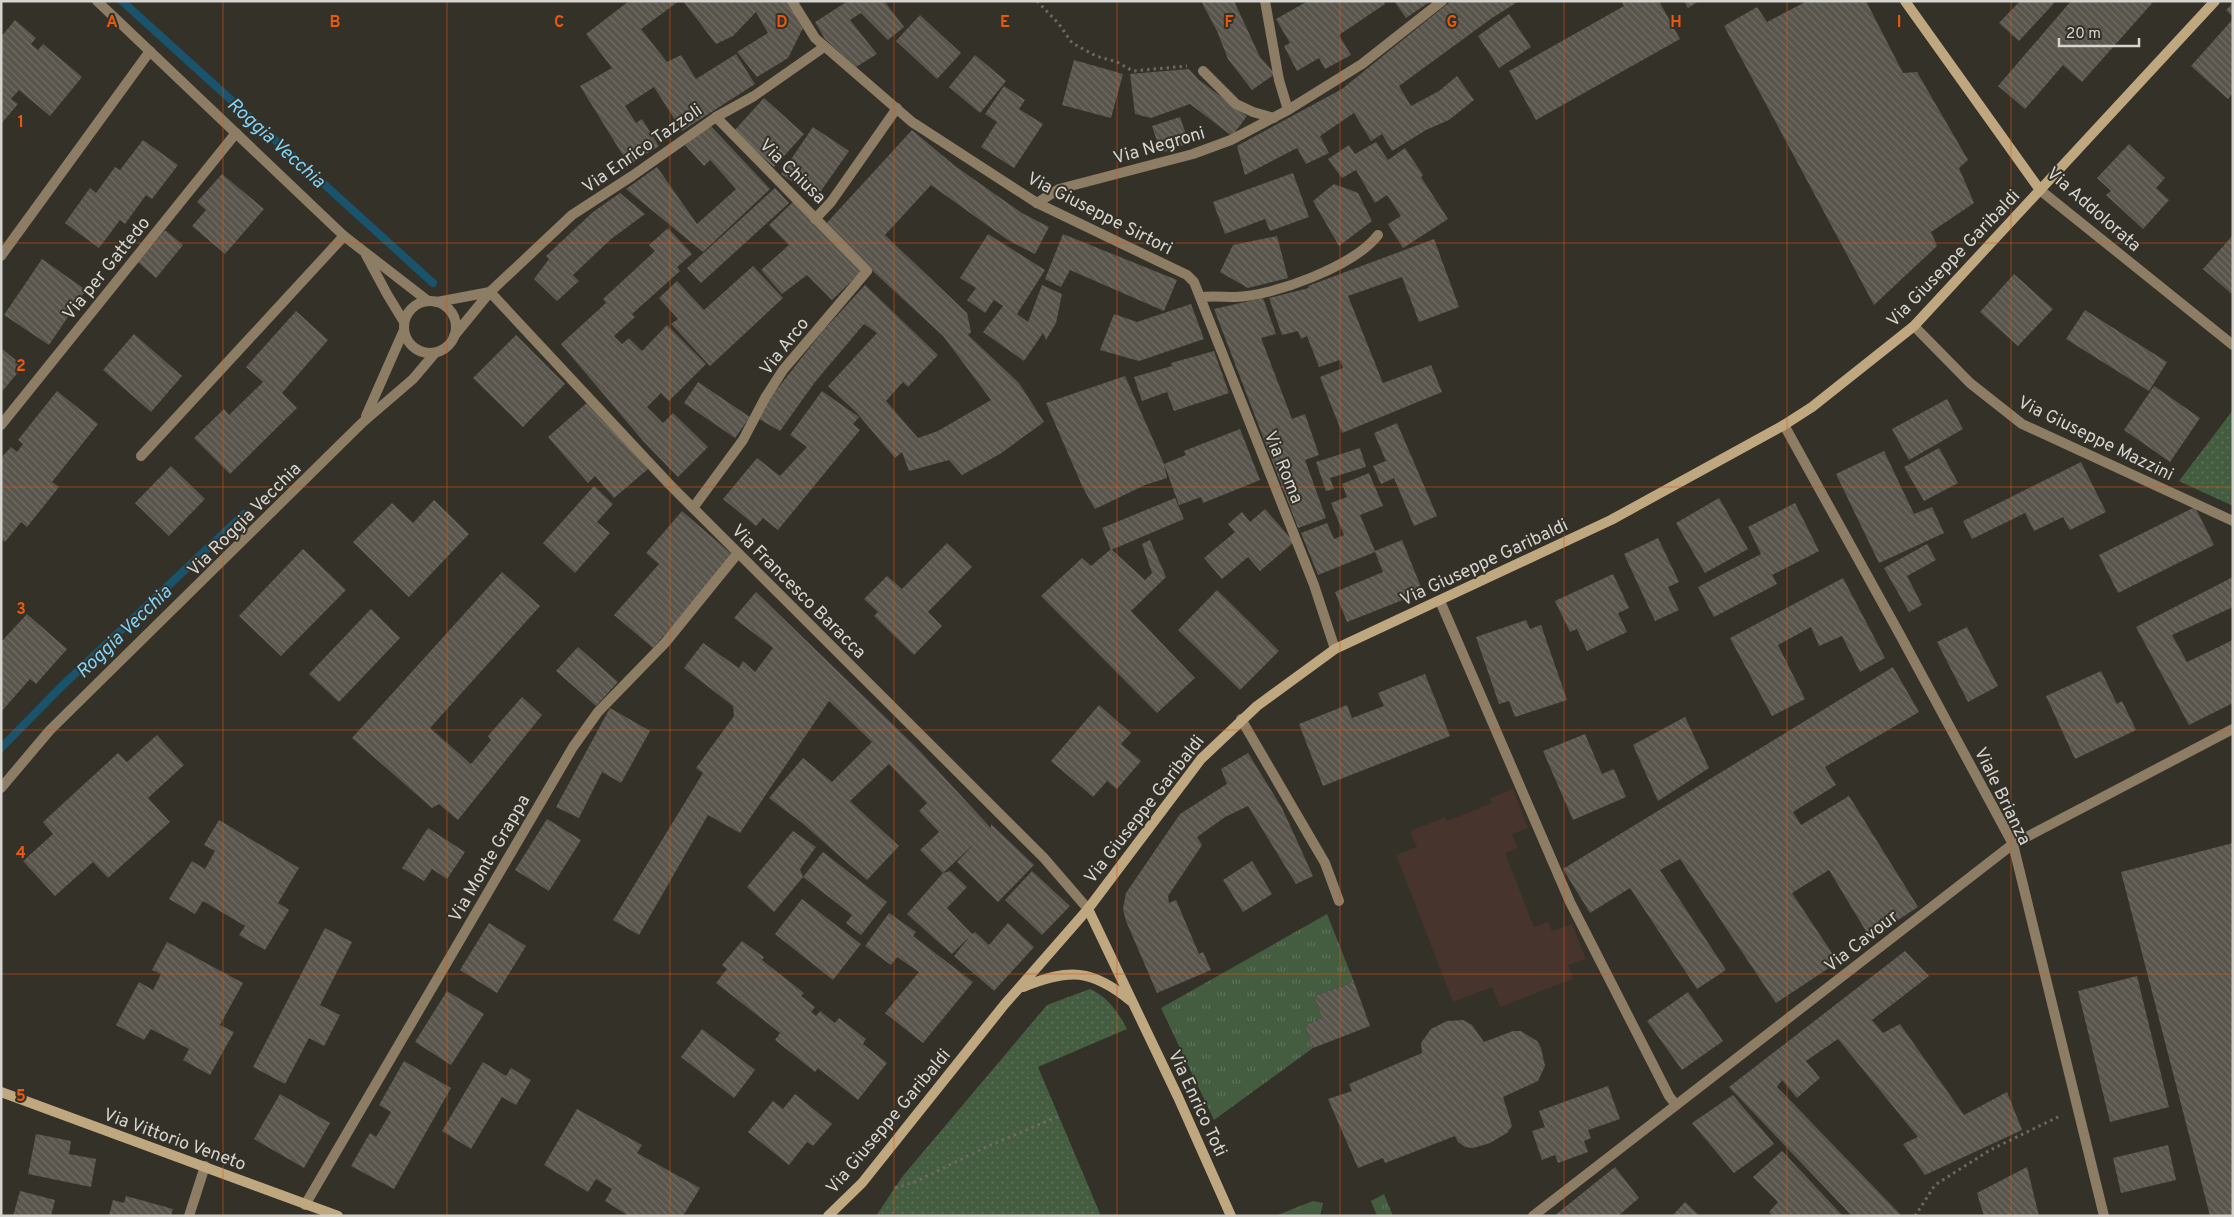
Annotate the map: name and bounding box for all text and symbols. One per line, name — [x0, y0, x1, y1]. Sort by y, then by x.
text: A — [106, 13, 118, 33]
text: B — [329, 13, 341, 33]
text: C — [554, 13, 564, 33]
text: D — [776, 13, 788, 33]
text: E — [1000, 13, 1010, 33]
text: F — [1224, 13, 1234, 33]
text: G — [1447, 13, 1457, 33]
text: H — [1670, 13, 1682, 33]
text: I — [1897, 13, 1901, 33]
scale bar — [2059, 15, 2139, 47]
text: 20 m — [2066, 25, 2101, 44]
water label: Roggia Vecchia — [222, 93, 330, 194]
street label: Via Enrico Tazzoli — [578, 99, 707, 199]
text: 1 — [18, 113, 24, 133]
street label: Via Negroni — [1111, 122, 1208, 170]
street label: Via Chiusa — [754, 135, 830, 210]
street label: Via Addolorata — [2041, 163, 2145, 258]
street label: Via Giuseppe Sirtori — [1023, 168, 1176, 261]
street label: Via Giuseppe Garibaldi — [1882, 185, 2026, 333]
street label: Via per Gattedo — [58, 213, 156, 325]
street label: Via Arco — [755, 313, 815, 381]
text: 2 — [16, 357, 26, 377]
street label: Via Giuseppe Mazzini — [2014, 392, 2177, 487]
street label: Via Roma — [1258, 428, 1308, 507]
street label: Via Roggia Vecchia — [183, 458, 307, 582]
street label: Via Giuseppe Garibaldi — [1397, 514, 1572, 612]
street label: Via Francesco Baracca — [726, 520, 870, 664]
water label: Roggia Vecchia — [71, 581, 177, 684]
text: 3 — [16, 600, 26, 620]
street label: Via Giuseppe Garibaldi — [1080, 731, 1210, 889]
street label: Viale Brianza — [1968, 744, 2035, 849]
street label: Via Monte Grappa — [444, 791, 536, 927]
text: 4 — [16, 844, 26, 864]
street label: Via Cavour — [1820, 906, 1903, 978]
street label: Via Giuseppe Garibaldi — [822, 1045, 957, 1199]
street label: Via Enrico Toti — [1162, 1047, 1231, 1161]
text: 5 — [16, 1087, 26, 1107]
street label: Via Vittorio Veneto — [100, 1104, 249, 1177]

